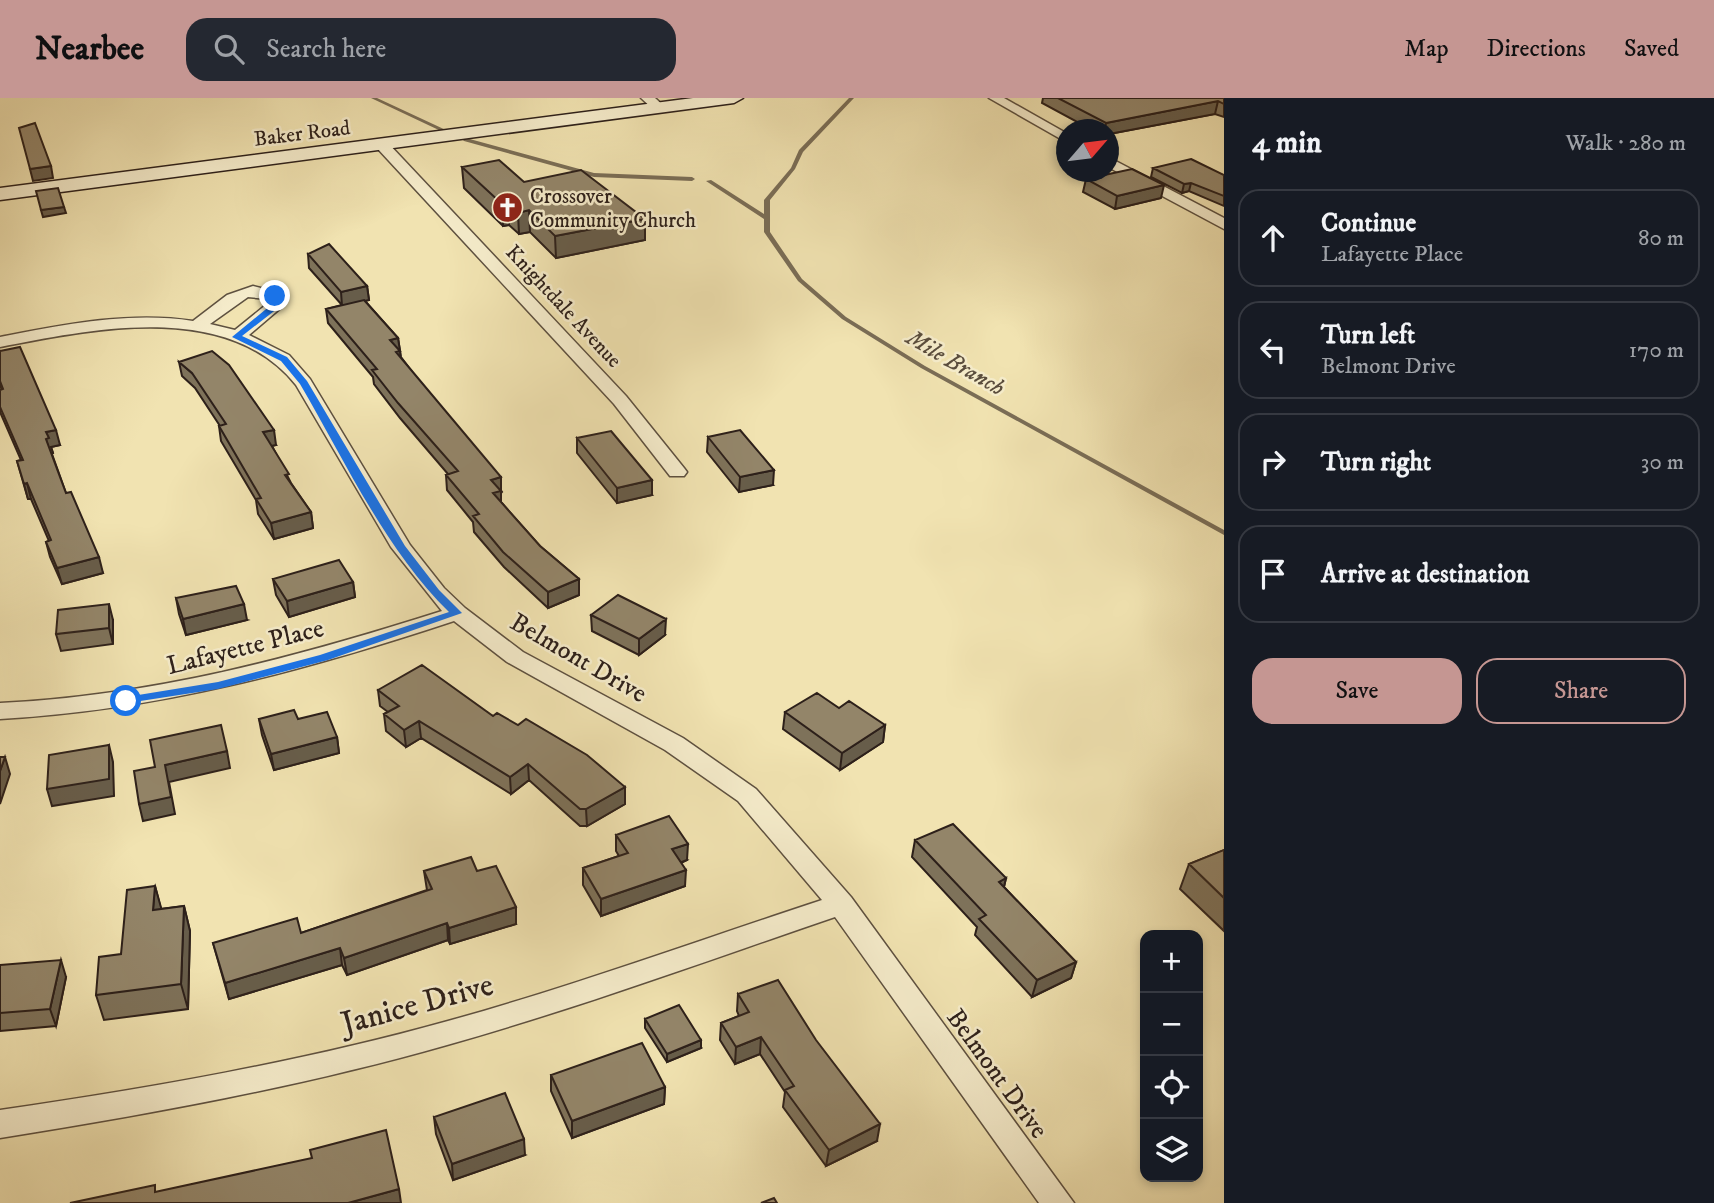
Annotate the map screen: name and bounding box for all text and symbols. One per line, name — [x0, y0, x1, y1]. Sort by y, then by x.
search box — [186, 18, 676, 81]
text: Nearbee — [35, 29, 144, 70]
icon: search — [210, 30, 248, 68]
text: Search here — [266, 33, 386, 66]
text: Map — [1404, 34, 1449, 64]
text: Directions — [1487, 34, 1586, 64]
text: Saved — [1624, 34, 1679, 64]
street label: Baker Road — [252, 115, 352, 153]
north arrow — [1056, 119, 1119, 182]
text: 4 min — [1252, 125, 1322, 162]
text: Walk · 280 m — [1565, 129, 1686, 158]
place label: Crossover Community Church — [530, 184, 696, 234]
church icon: Crossover Community Church — [490, 191, 524, 225]
text: Continue — [1321, 207, 1416, 240]
icon: ahead — [1254, 219, 1292, 257]
text: 80 m — [1638, 224, 1684, 253]
street label: Knightdale Avenue — [500, 240, 627, 374]
text: Lafayette Place — [1321, 240, 1463, 269]
route end — [259, 280, 290, 311]
text: Turn left — [1321, 319, 1415, 352]
water label: Mile Branch — [899, 323, 1009, 403]
icon: left — [1254, 331, 1292, 369]
text: 170 m — [1629, 336, 1684, 365]
text: Belmont Drive — [1321, 352, 1456, 381]
icon: right — [1254, 443, 1292, 481]
text: Turn right — [1321, 446, 1431, 479]
text: 30 m — [1641, 448, 1684, 477]
icon: arrive — [1254, 555, 1292, 593]
text: Arrive at destination — [1321, 558, 1530, 591]
street label: Belmont Drive — [504, 606, 652, 711]
street label: Lafayette Place — [163, 612, 327, 683]
button: Save — [1252, 658, 1462, 724]
button: Share — [1476, 658, 1686, 724]
route start — [110, 685, 141, 716]
map controls — [1140, 930, 1203, 1182]
button: + — [1140, 930, 1203, 993]
street label: Janice Drive — [334, 965, 498, 1045]
button: − — [1140, 993, 1203, 1056]
street label: Belmont Drive — [939, 1003, 1055, 1145]
button: locate — [1140, 1056, 1203, 1119]
button: layers — [1140, 1119, 1203, 1182]

